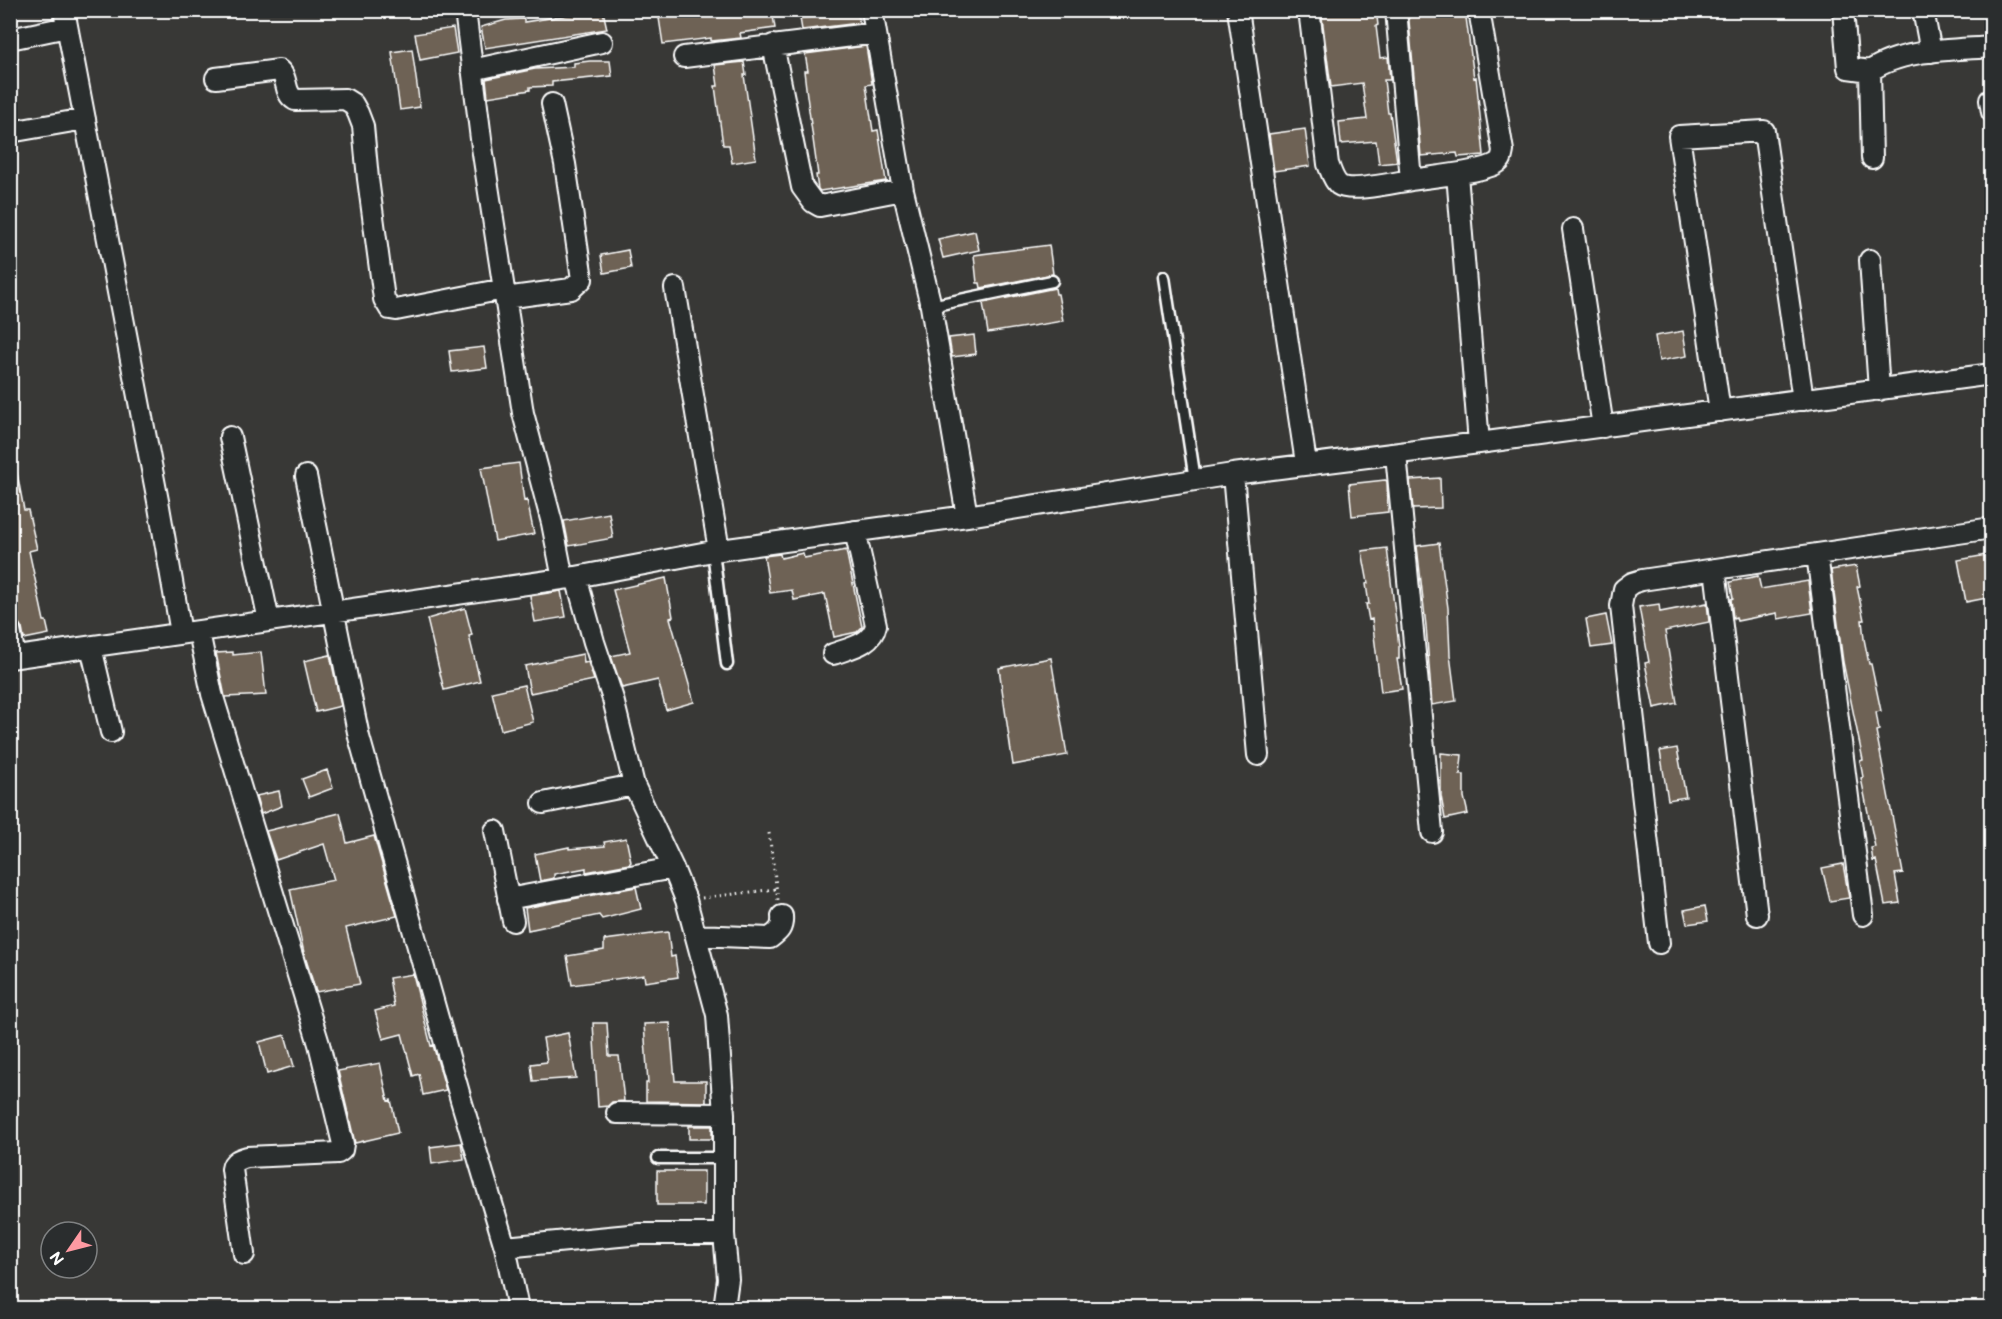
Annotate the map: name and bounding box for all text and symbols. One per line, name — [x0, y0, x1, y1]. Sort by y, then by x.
north arrow — [39, 1220, 99, 1280]
text: N — [47, 1247, 69, 1268]

